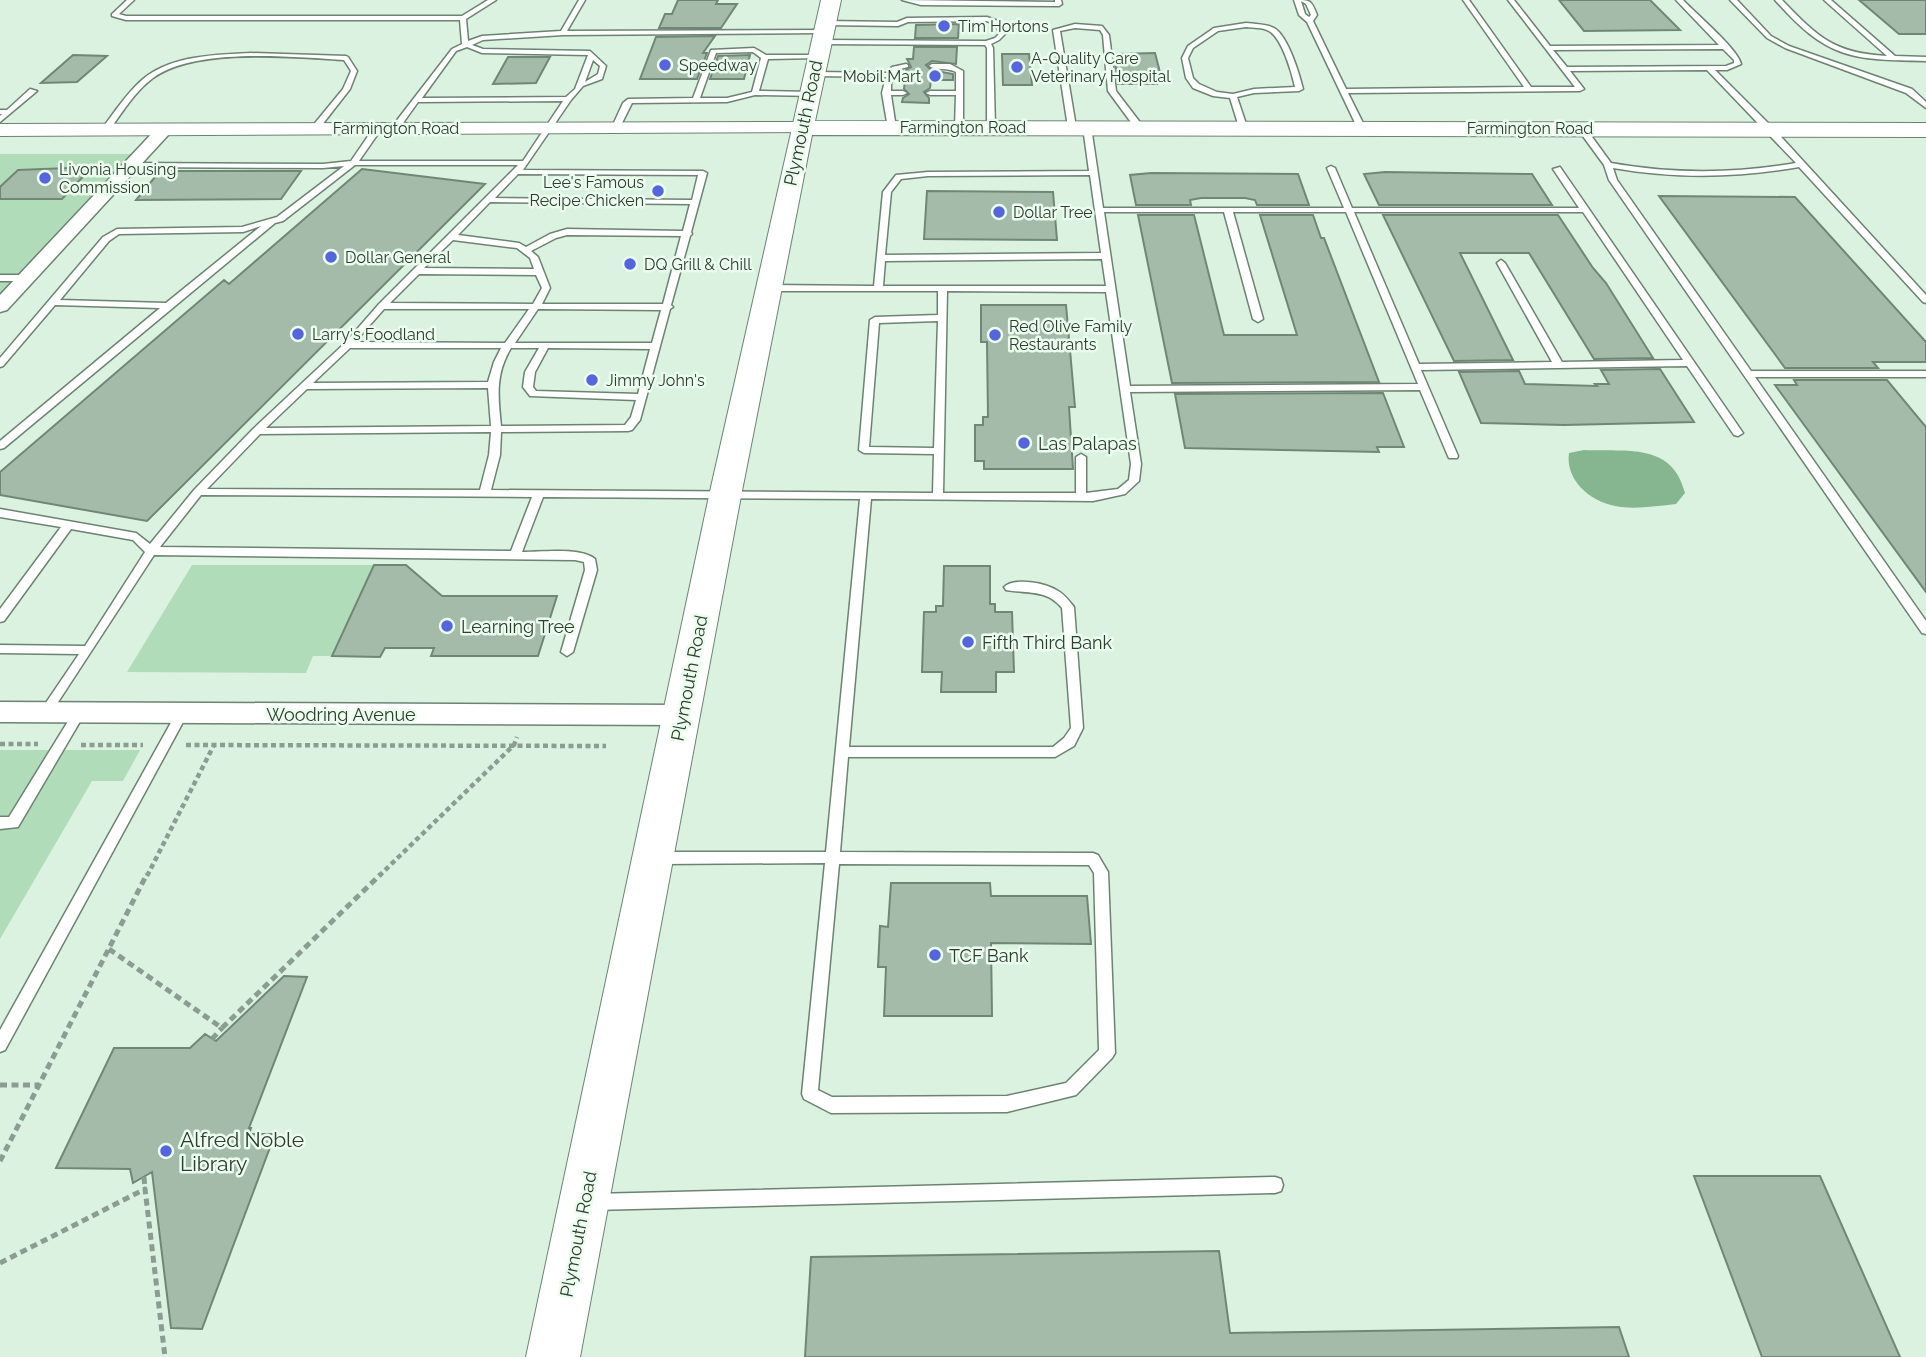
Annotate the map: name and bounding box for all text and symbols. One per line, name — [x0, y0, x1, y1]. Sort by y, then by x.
place label: Tim Hortons — [958, 17, 1049, 36]
marker: Tim Hortons — [936, 18, 952, 34]
place label: A-Quality Care Veterinary Hospital — [1031, 49, 1171, 86]
place label: Speedway — [679, 56, 758, 75]
marker: Speedway — [657, 57, 673, 73]
street label: Plymouth Road — [779, 58, 827, 188]
marker: A-Quality Care Veterinary Hospital — [1009, 59, 1025, 75]
place label: Mobil Mart — [843, 67, 922, 86]
marker: Mobil Mart — [927, 68, 943, 84]
street label: Farmington Road — [900, 118, 1026, 137]
street label: Farmington Road — [333, 119, 459, 138]
street label: Farmington Road — [1467, 119, 1593, 138]
place label: Livonia Housing Commission — [59, 160, 176, 197]
marker: Livonia Housing Commission — [37, 170, 53, 186]
place label: Lee's Famous Recipe Chicken — [529, 173, 644, 210]
marker: Lee's Famous Recipe Chicken — [650, 183, 666, 199]
place label: Dollar Tree — [1013, 203, 1093, 222]
marker: Dollar Tree — [991, 204, 1007, 220]
place label: Dollar General — [345, 248, 452, 267]
marker: Dollar General — [323, 249, 339, 265]
place label: DQ Grill & Chill — [644, 255, 752, 274]
marker: DQ Grill & Chill — [622, 256, 638, 272]
place label: Red Olive Family Restaurants — [1009, 317, 1133, 354]
place label: Larry's Foodland — [312, 325, 435, 344]
marker: Larry's Foodland — [290, 326, 306, 342]
marker: Red Olive Family Restaurants — [987, 327, 1003, 343]
place label: Jimmy John's — [606, 371, 705, 390]
marker: Jimmy John's — [584, 372, 600, 388]
place label: Las Palapas — [1038, 433, 1137, 454]
marker: Las Palapas — [1016, 435, 1032, 451]
street label: Plymouth Road — [667, 613, 711, 743]
place label: Learning Tree — [461, 616, 575, 637]
marker: Learning Tree — [439, 618, 455, 634]
place label: Fifth Third Bank — [982, 632, 1113, 653]
marker: Fifth Third Bank — [960, 634, 976, 650]
street label: Woodring Avenue — [266, 704, 416, 725]
place label: TCF Bank — [949, 945, 1029, 966]
marker: TCF Bank — [927, 947, 943, 963]
place label: Alfred Noble Library — [180, 1127, 304, 1176]
marker: Alfred Noble Library — [158, 1143, 174, 1159]
street label: Plymouth Road — [556, 1169, 600, 1299]

